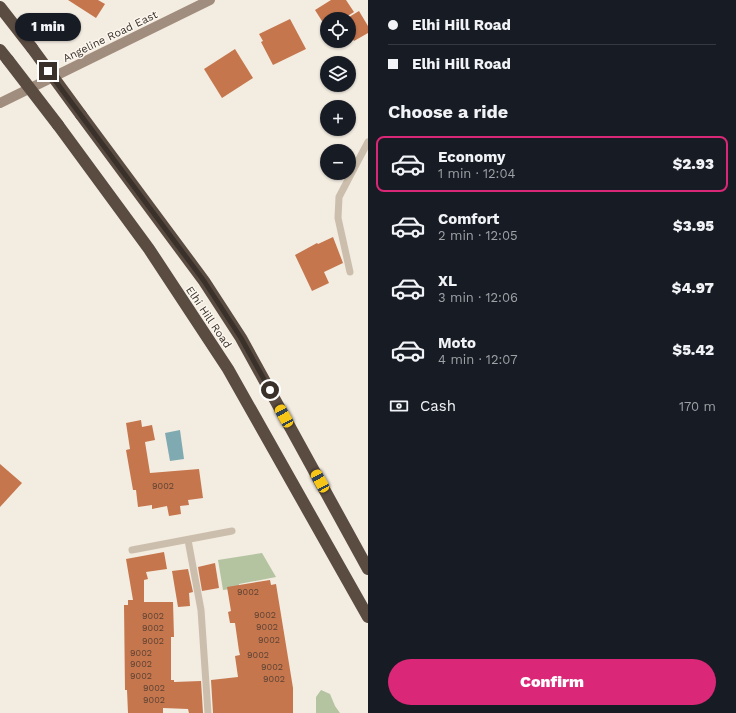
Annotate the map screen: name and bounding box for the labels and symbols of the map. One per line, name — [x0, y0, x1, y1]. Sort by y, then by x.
street label: Angeline Road East — [61, 8, 160, 65]
callout: 1 min — [15, 13, 81, 41]
route end — [39, 62, 57, 80]
street label: Elhi Hill Road — [183, 284, 234, 351]
route start — [261, 381, 279, 399]
car — [273, 403, 295, 429]
car — [309, 468, 331, 494]
house number: 9002 — [152, 481, 174, 491]
house number: 9002 — [237, 587, 259, 597]
house number: 9002 — [254, 610, 276, 620]
house number: 9002 — [142, 611, 164, 621]
house number: 9002 — [256, 622, 278, 632]
house number: 9002 — [142, 623, 164, 633]
house number: 9002 — [258, 635, 280, 645]
house number: 9002 — [142, 636, 164, 646]
house number: 9002 — [130, 648, 152, 658]
house number: 9002 — [247, 650, 269, 660]
house number: 9002 — [130, 659, 152, 669]
house number: 9002 — [261, 662, 283, 672]
house number: 9002 — [130, 671, 152, 681]
house number: 9002 — [263, 674, 285, 684]
house number: 9002 — [143, 683, 165, 693]
house number: 9002 — [143, 695, 165, 705]

